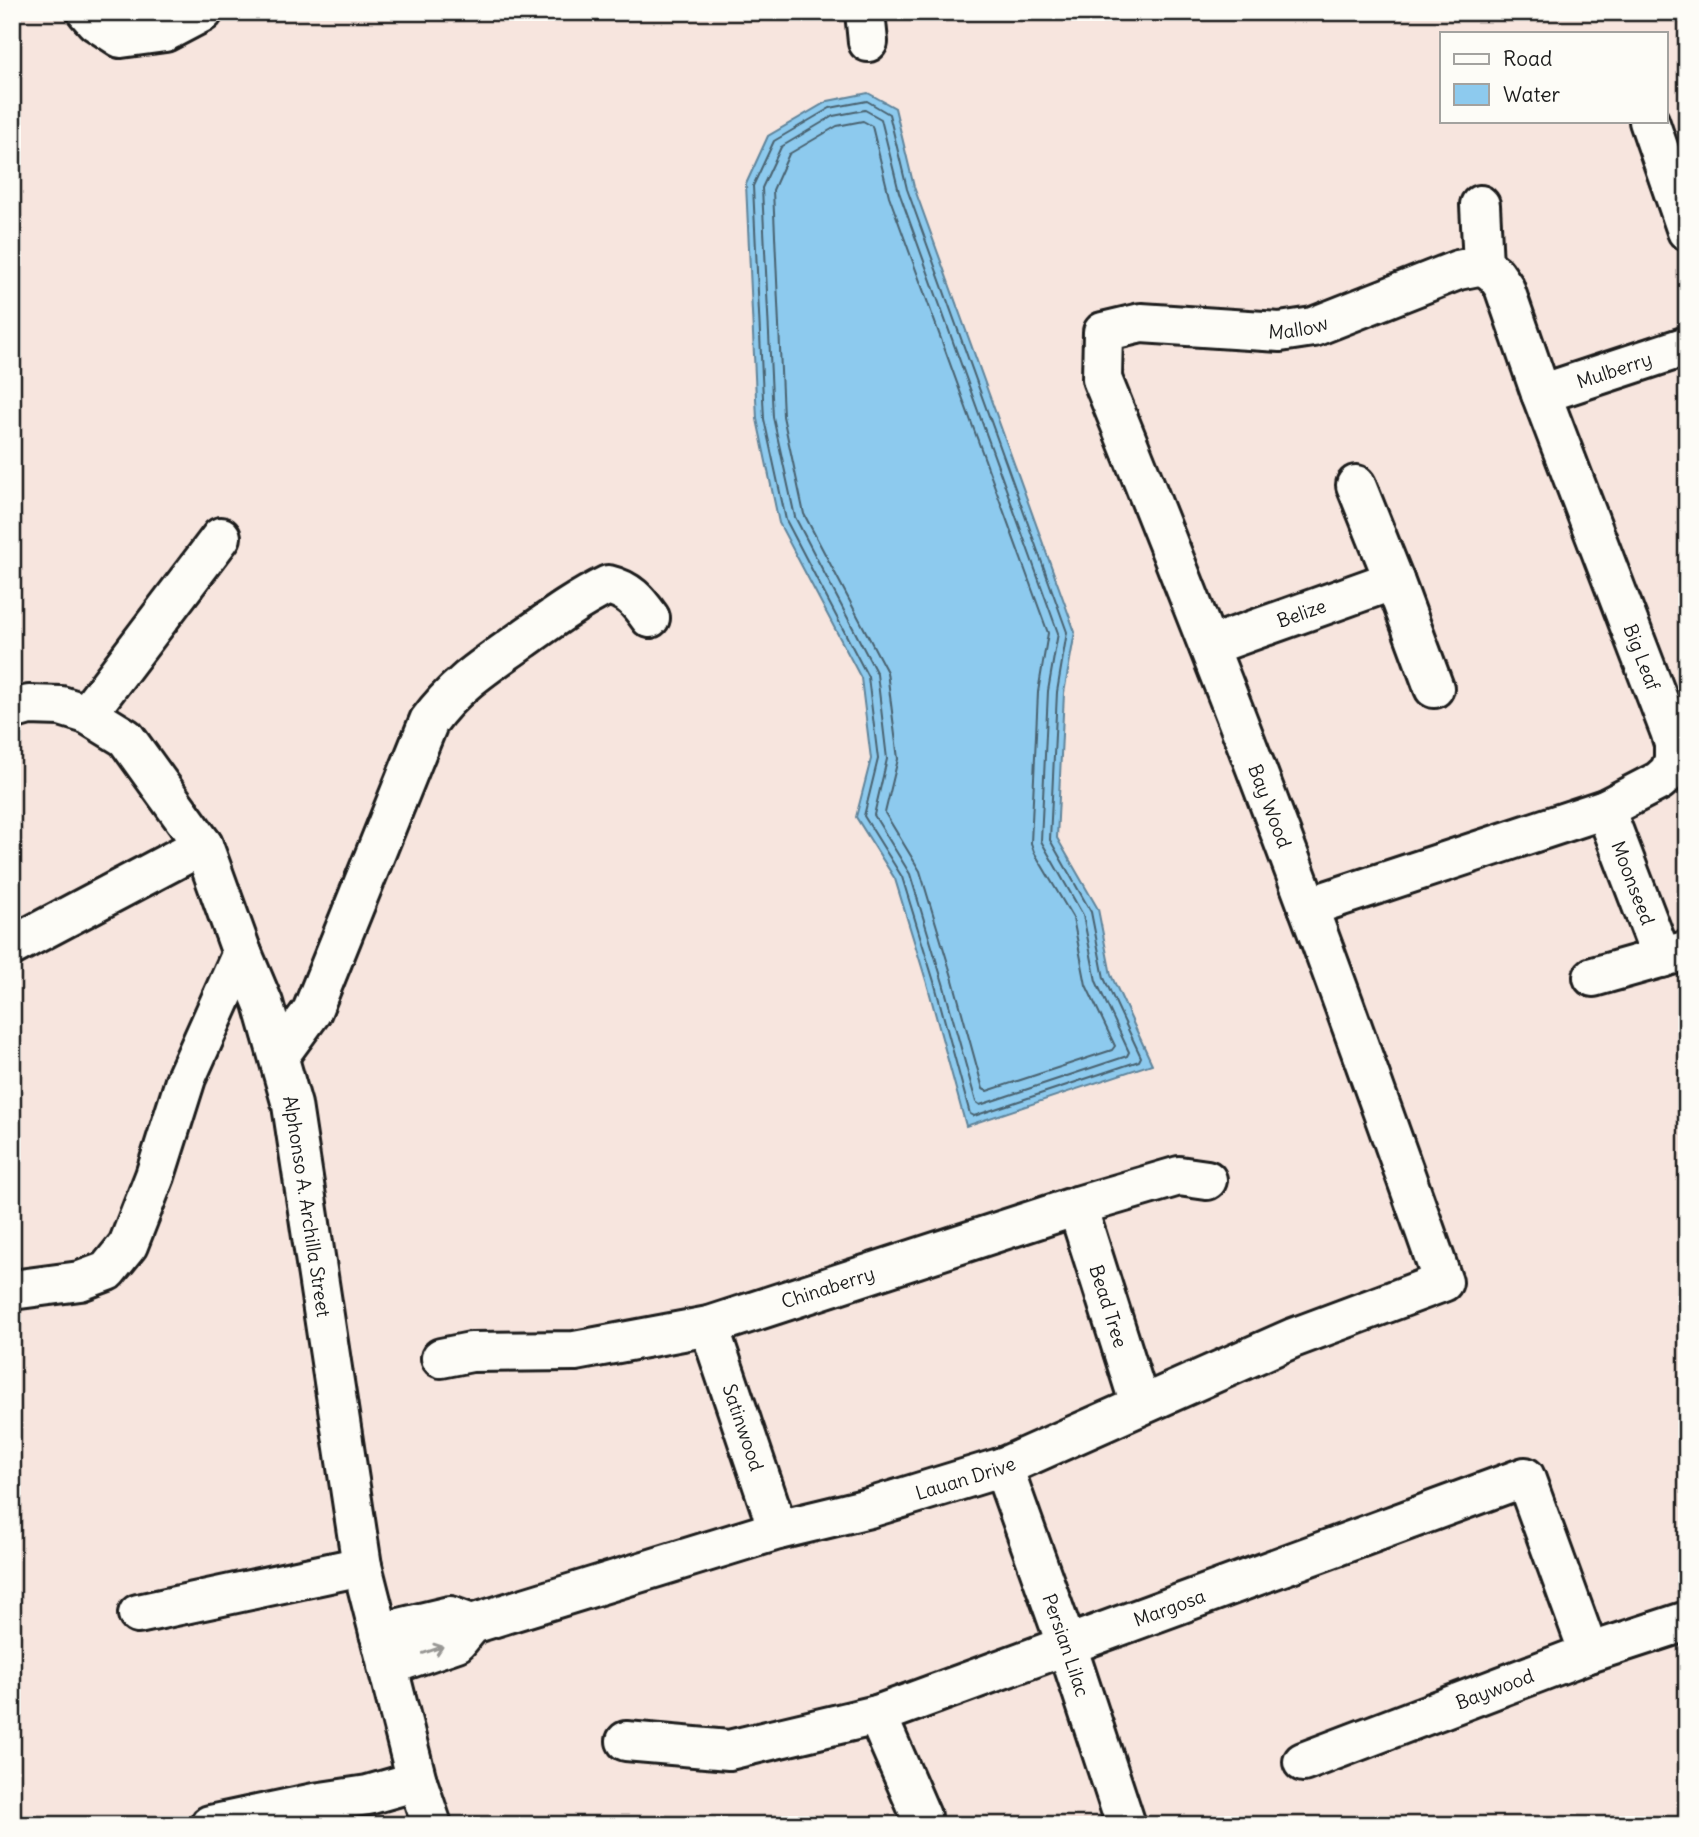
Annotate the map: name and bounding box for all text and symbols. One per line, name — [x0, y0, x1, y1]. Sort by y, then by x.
legend — [1440, 32, 1668, 122]
text: Road — [1503, 45, 1552, 72]
text: Water — [1503, 81, 1561, 108]
street label: Mallow — [1268, 310, 1332, 344]
street label: Mulberry — [1573, 346, 1655, 393]
street label: Belize — [1274, 593, 1329, 633]
street label: Big Leaf — [1618, 621, 1666, 694]
street label: Bay Wood — [1243, 761, 1297, 851]
street label: Moonseed — [1606, 837, 1660, 928]
street label: Alphonso A. Archilla Street — [278, 1092, 336, 1319]
street label: Chinaberry — [778, 1261, 878, 1314]
street label: Bead Tree — [1084, 1262, 1133, 1351]
street label: Satinwood — [717, 1381, 769, 1474]
street label: Lauan Drive — [912, 1451, 1019, 1505]
street label: Margosa — [1130, 1583, 1209, 1632]
street label: Persian Lilac — [1037, 1590, 1095, 1700]
one-way arrow — [421, 1643, 443, 1655]
street label: Baywood — [1452, 1663, 1537, 1715]

